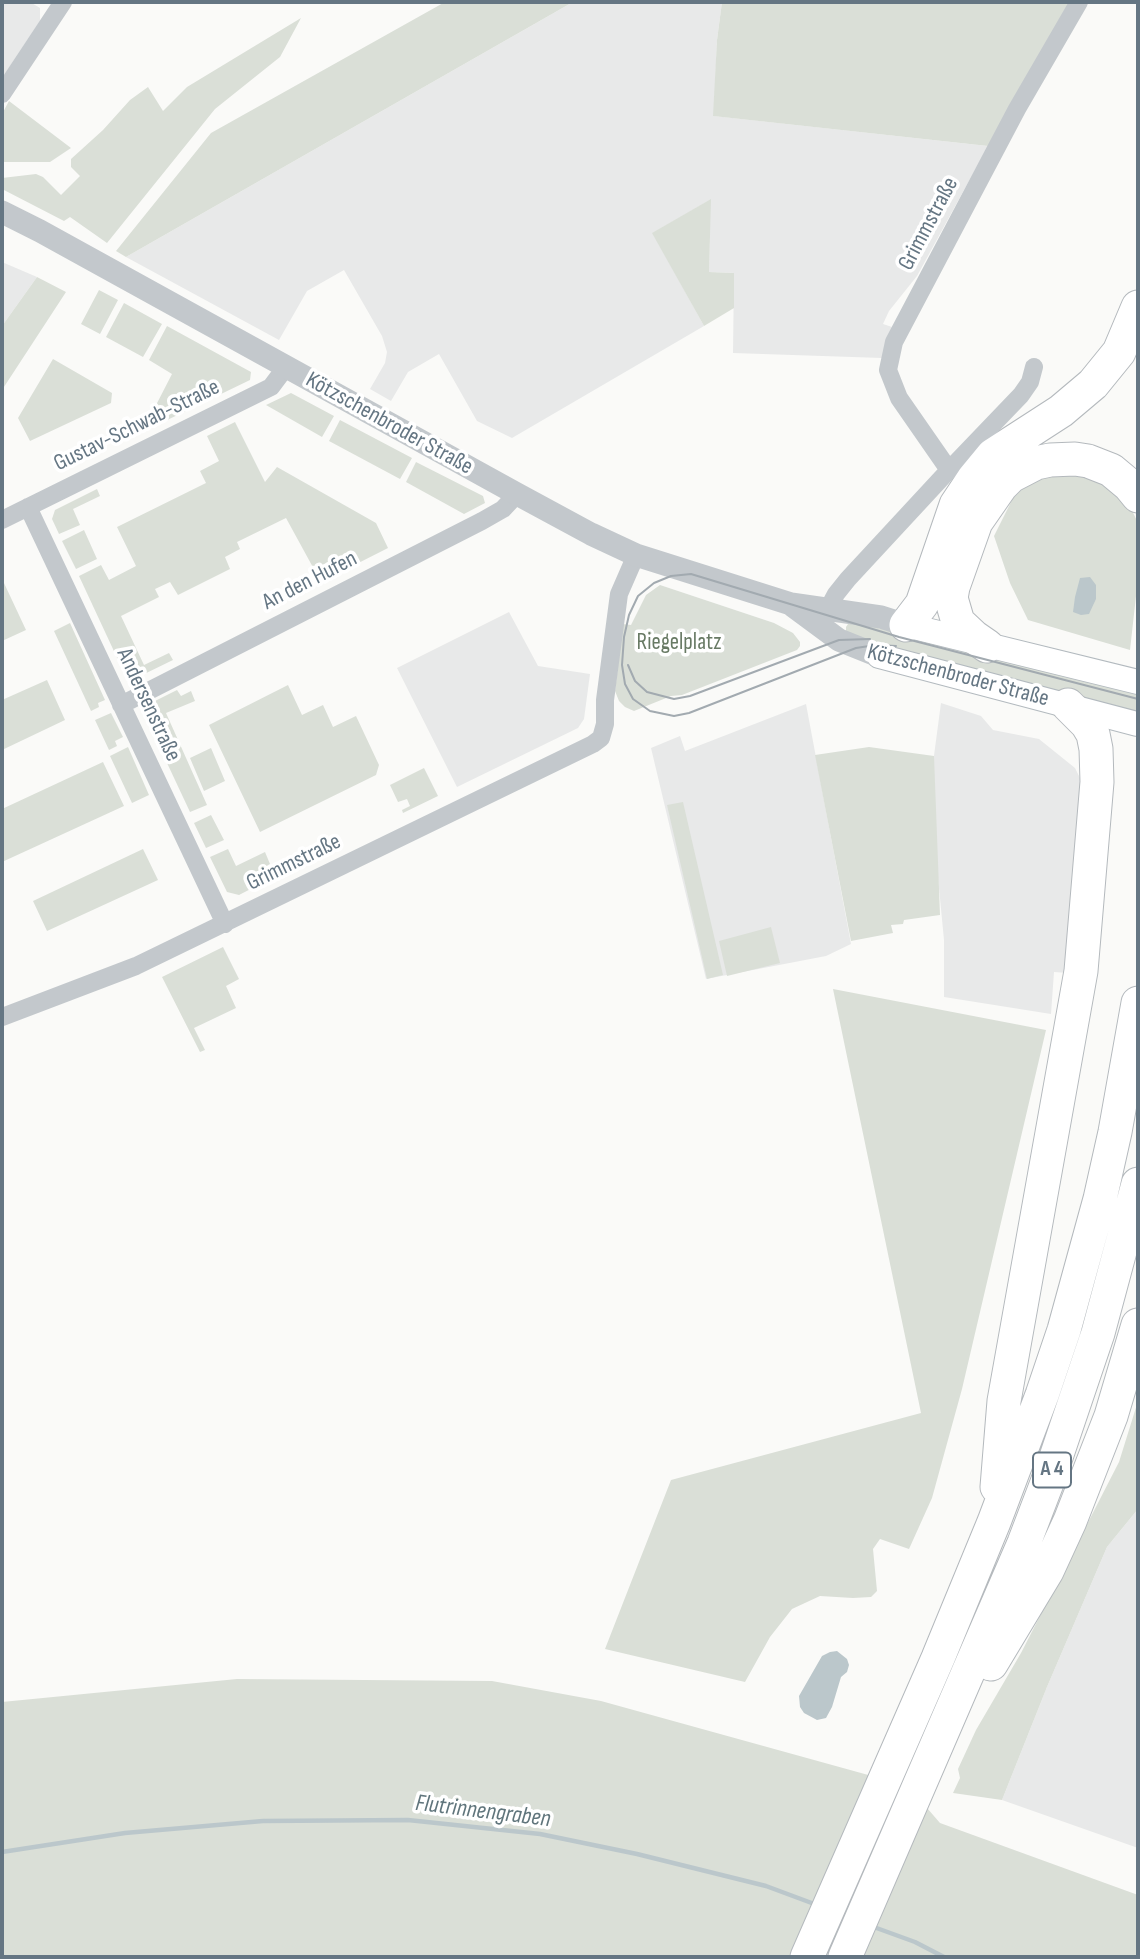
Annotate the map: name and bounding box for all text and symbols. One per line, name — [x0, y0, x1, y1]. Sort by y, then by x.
street label: Grimmstraße — [893, 173, 965, 275]
street label: Kötzschenbroder Straße — [301, 367, 477, 481]
street label: Gustav-Schwab-Straße — [50, 374, 224, 478]
street label: An den Hufen — [258, 545, 362, 617]
park label: Riegelplatz — [637, 629, 721, 657]
street label: Kötzschenbroder Straße — [864, 639, 1052, 713]
street label: Andersenstraße — [110, 644, 186, 766]
street label: Grimmstraße — [242, 828, 346, 898]
road number: A 4 — [1033, 1452, 1071, 1488]
water label: Flutrinnengraben — [414, 1789, 552, 1835]

